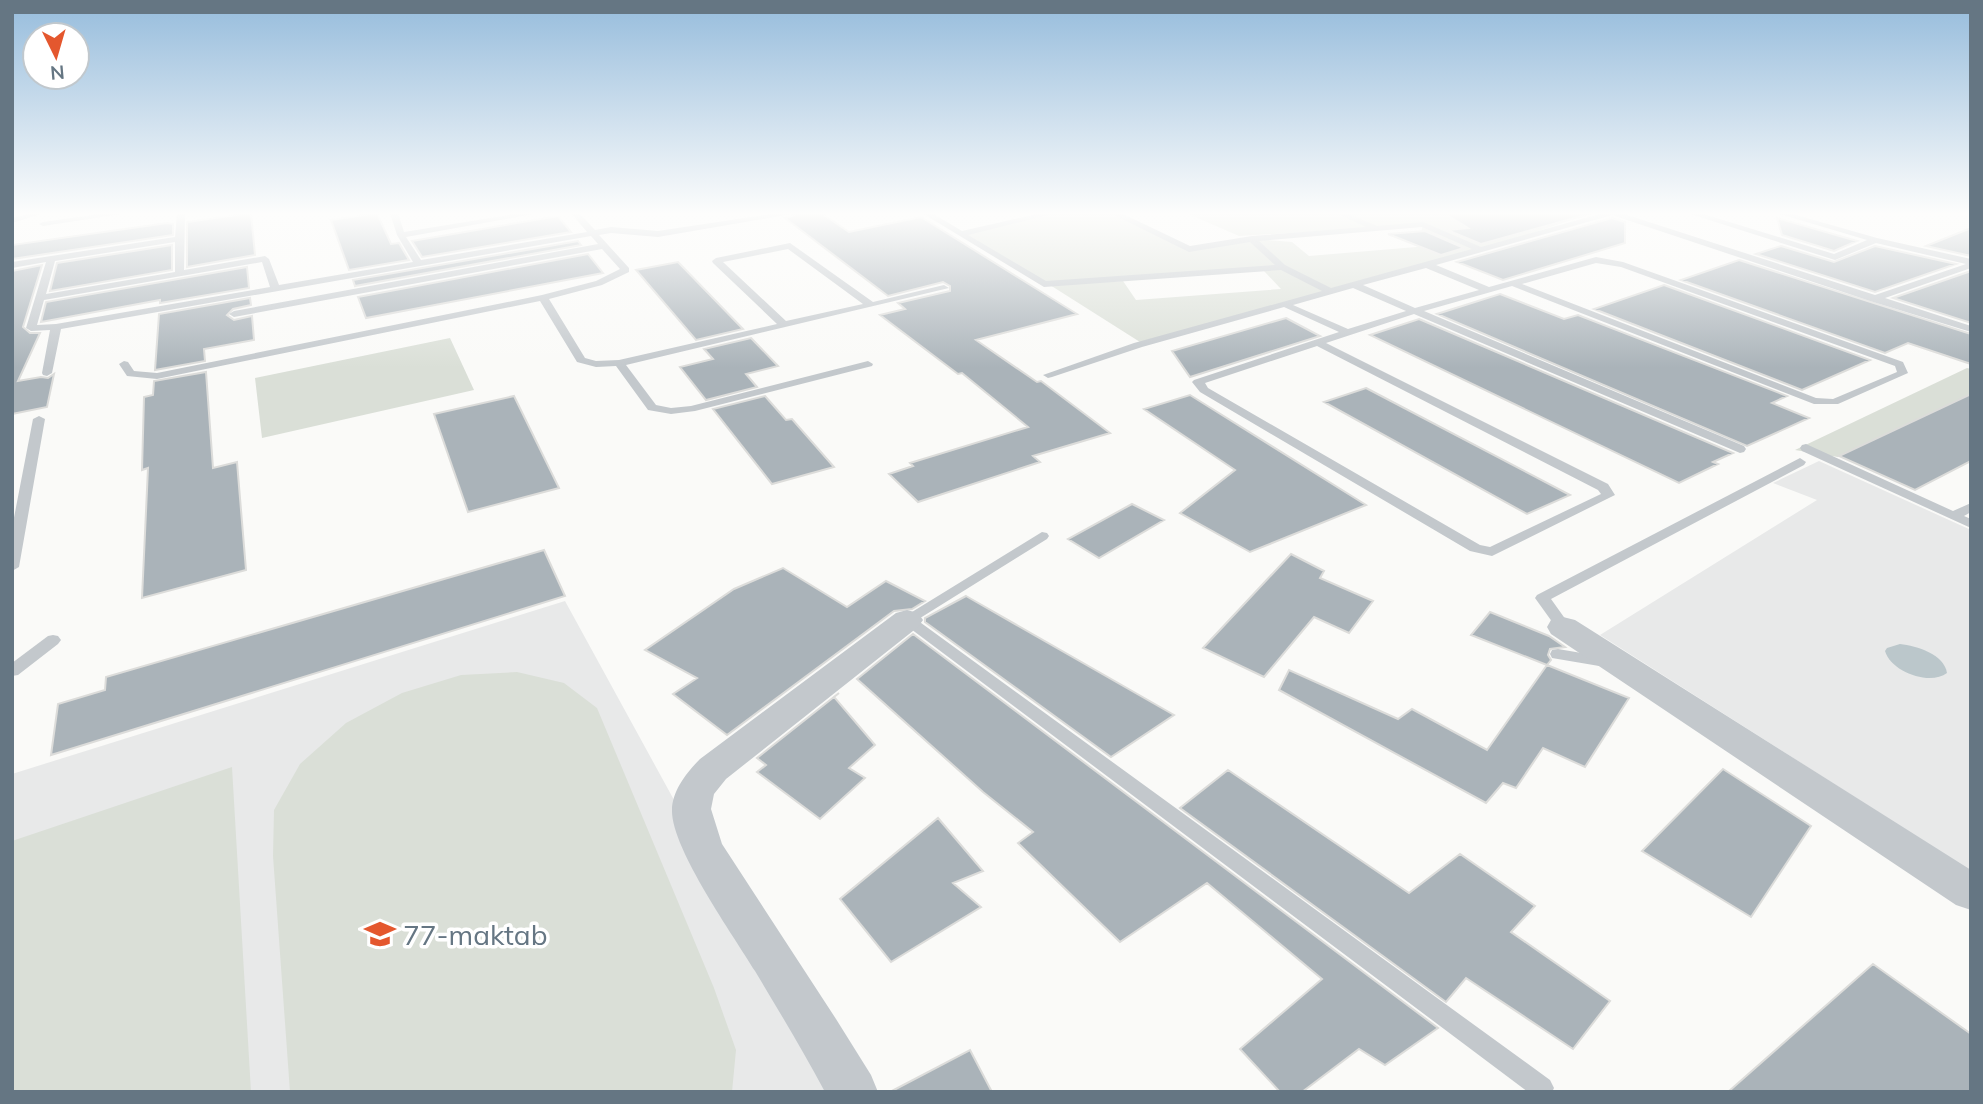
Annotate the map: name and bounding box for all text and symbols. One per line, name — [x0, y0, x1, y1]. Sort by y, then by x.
north arrow — [21, 21, 91, 91]
text: N — [49, 60, 66, 86]
school or university icon: 77-maktab — [363, 917, 397, 951]
place label: 77-maktab — [403, 917, 547, 952]

